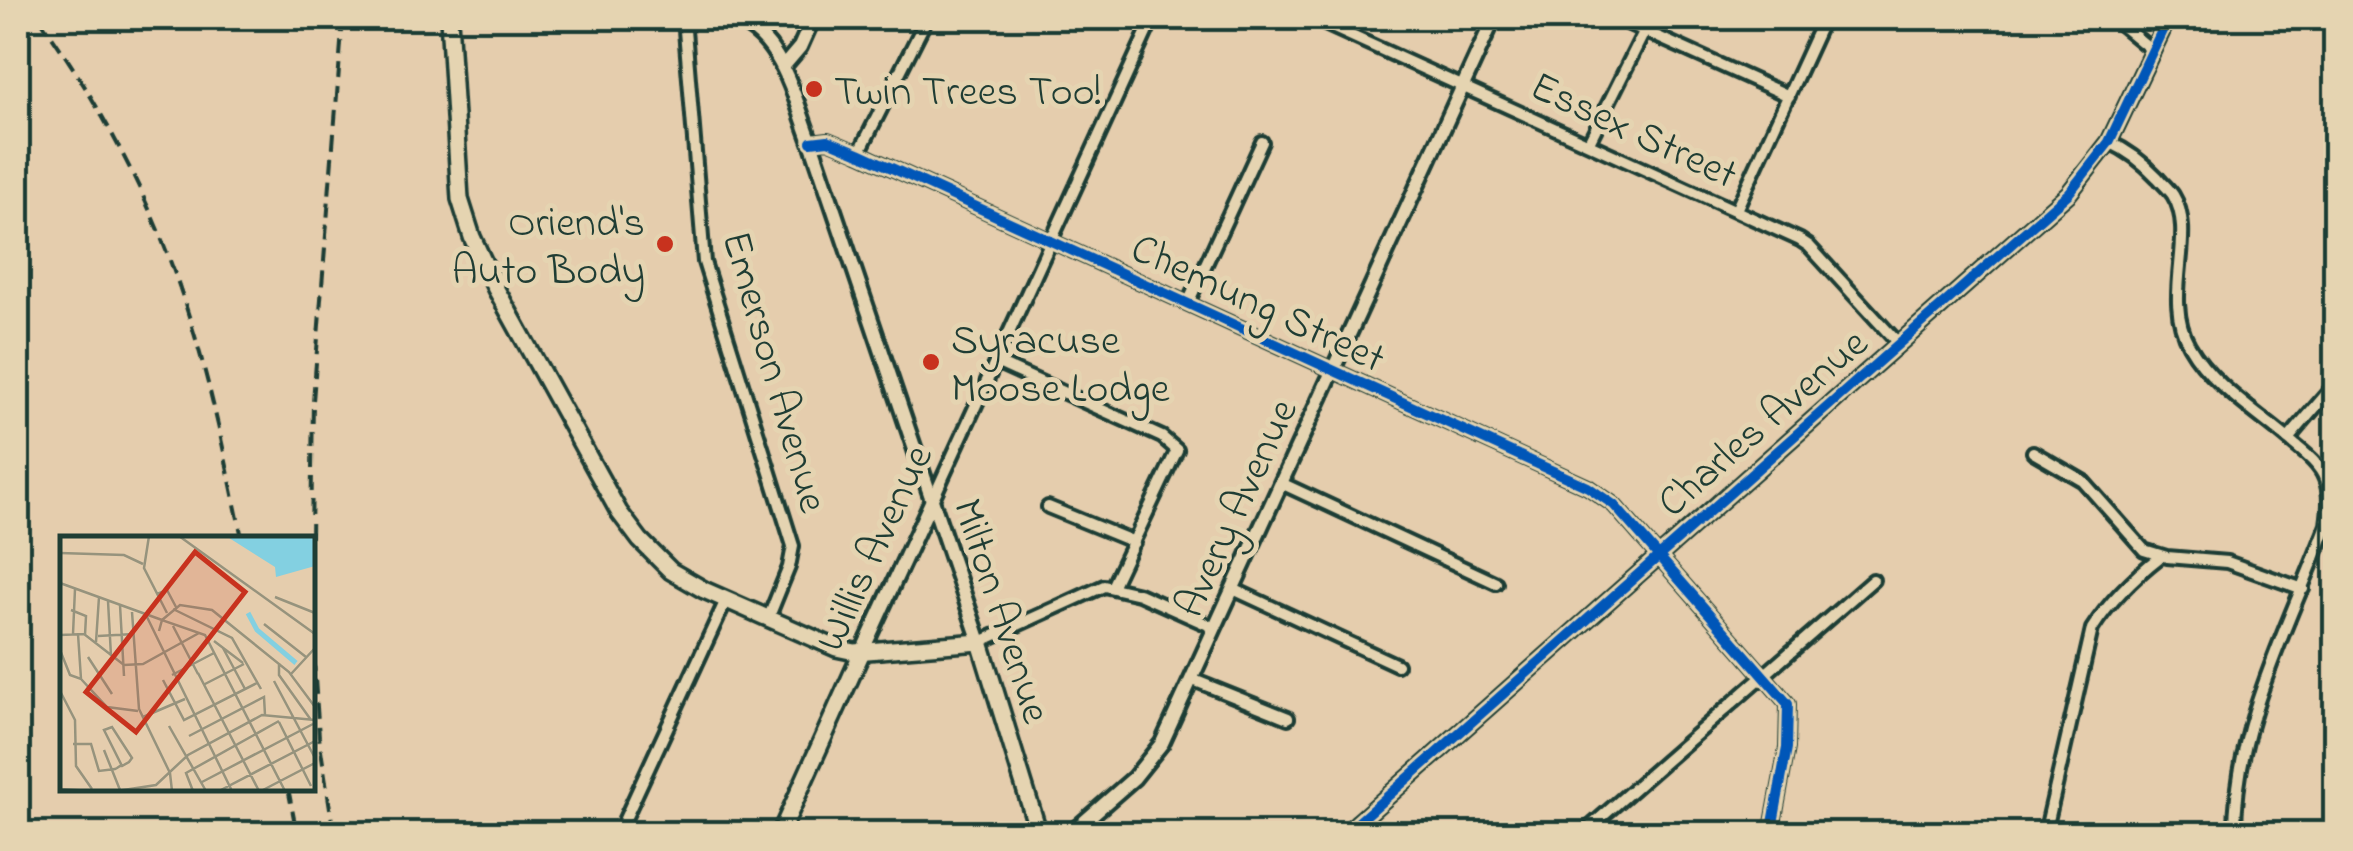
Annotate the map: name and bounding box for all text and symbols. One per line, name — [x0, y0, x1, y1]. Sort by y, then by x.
street label: Essex Street — [1520, 57, 1747, 207]
place label: Twin Trees Too! — [834, 63, 1101, 124]
marker: Twin Trees Too! — [803, 78, 825, 100]
place label: Oriend's Auto Body — [452, 194, 645, 303]
street label: Chemung Street — [1120, 219, 1394, 391]
street label: Emerson Avenue — [703, 225, 842, 520]
marker: Oriend's Auto Body — [654, 233, 676, 255]
place label: Syracuse Moose Lodge — [951, 312, 1170, 421]
street label: Charles Avenue — [1645, 315, 1883, 533]
marker: Syracuse Moose Lodge — [920, 351, 942, 373]
street label: Avery Avenue — [1161, 390, 1315, 628]
street label: Willis Avenue — [802, 436, 951, 662]
street label: Milton Avenue — [935, 491, 1065, 732]
inset map — [60, 536, 315, 791]

